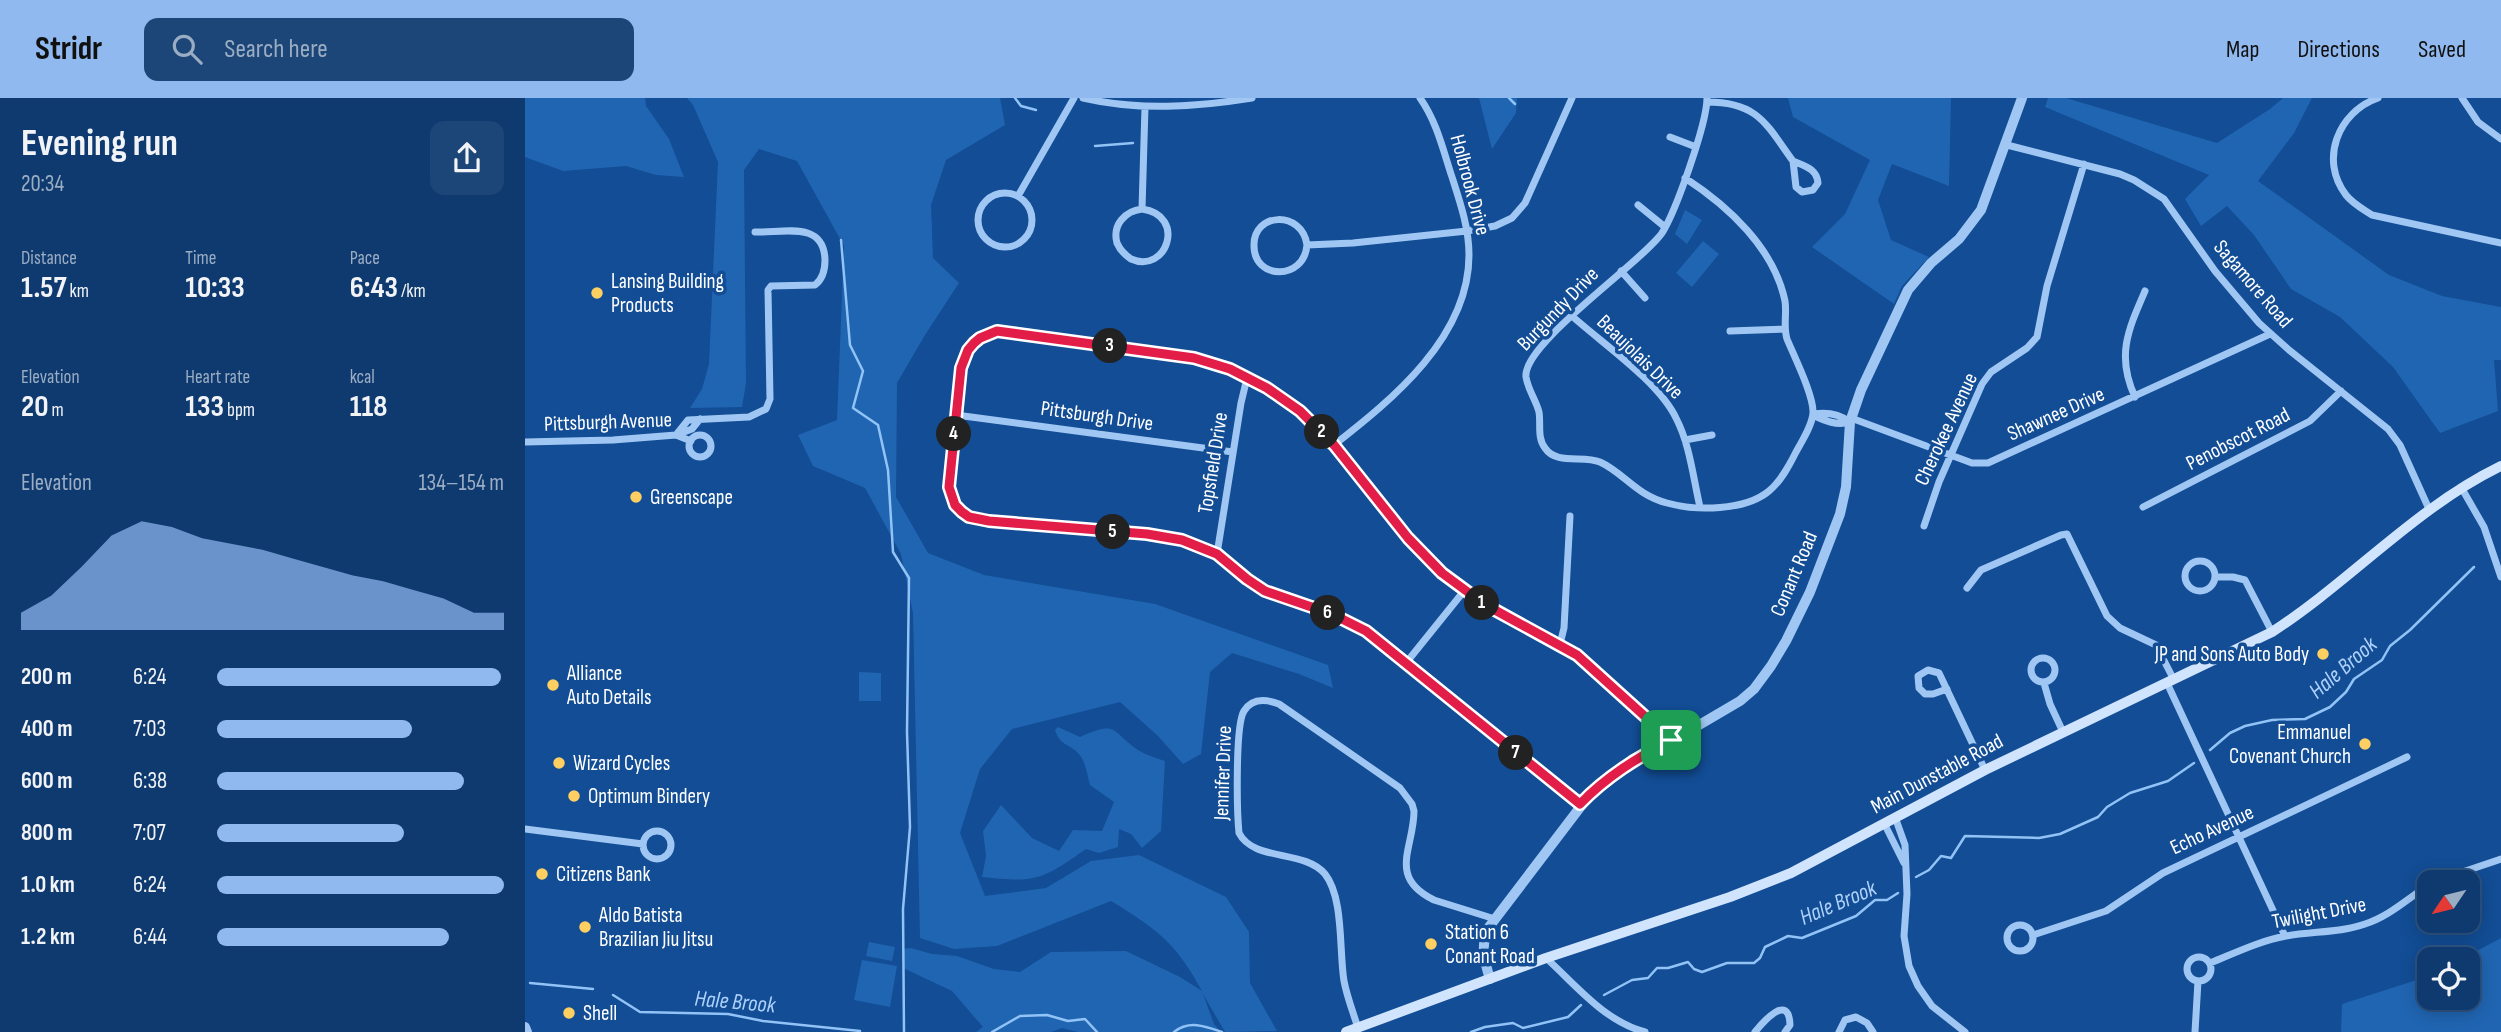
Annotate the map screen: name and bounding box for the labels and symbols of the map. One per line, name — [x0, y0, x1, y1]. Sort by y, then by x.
street label: Holbrook Drive — [1445, 132, 1495, 238]
street label: Sagamore Road — [2208, 235, 2298, 333]
street label: Burgundy Drive — [1512, 262, 1604, 356]
place label: Lansing Building Products — [611, 269, 724, 318]
marker: Lansing Building Products — [589, 285, 605, 301]
street label: Beaujolais Drive — [1592, 310, 1688, 404]
pin: 3 — [1093, 328, 1127, 364]
street label: Cherokee Avenue — [1909, 369, 1983, 489]
street label: Shawnee Drive — [2004, 382, 2108, 446]
street label: Pittsburgh Drive — [1039, 396, 1155, 436]
street label: Penobscot Road — [2182, 402, 2294, 476]
street label: Pittsburgh Avenue — [544, 407, 672, 437]
street label: Topsfield Drive — [1193, 410, 1233, 516]
pin: 2 — [1305, 414, 1339, 450]
pin: 4 — [937, 416, 971, 452]
place label: Greenscape — [650, 485, 733, 510]
marker: Greenscape — [628, 489, 644, 505]
pin: 5 — [1095, 514, 1131, 550]
street label: Conant Road — [1765, 528, 1823, 620]
pin: 1 — [1465, 586, 1499, 620]
pin: 6 — [1311, 596, 1345, 630]
water label: Hale Brook — [2303, 630, 2384, 705]
place label: JP and Sons Auto Body — [2154, 642, 2309, 667]
marker: JP and Sons Auto Body — [2315, 646, 2331, 662]
place label: Alliance Auto Details — [566, 661, 652, 710]
marker: Alliance Auto Details — [545, 677, 561, 693]
pin — [1641, 710, 1701, 770]
place label: Emmanuel Covenant Church — [2229, 720, 2351, 769]
street label: Jennifer Drive — [1209, 725, 1237, 822]
street label: Main Dunstable Road — [1867, 729, 2007, 819]
pin: 7 — [1499, 736, 1534, 770]
marker: Emmanuel Covenant Church — [2357, 736, 2373, 752]
place label: Wizard Cycles — [573, 751, 670, 776]
marker: Wizard Cycles — [551, 755, 567, 771]
place label: Optimum Bindery — [588, 784, 710, 809]
marker: Optimum Bindery — [566, 788, 582, 804]
street label: Echo Avenue — [2166, 800, 2258, 860]
place label: Citizens Bank — [556, 862, 650, 887]
marker: Citizens Bank — [534, 866, 550, 882]
north arrow — [2417, 870, 2480, 933]
water label: Hale Brook — [1795, 874, 1882, 932]
street label: Twilight Drive — [2270, 892, 2368, 934]
place label: Aldo Batista Brazilian Jiu Jitsu — [598, 903, 713, 952]
marker: Aldo Batista Brazilian Jiu Jitsu — [577, 919, 593, 935]
place label: Station 6 Conant Road — [1445, 920, 1535, 969]
marker: Station 6 Conant Road — [1423, 936, 1439, 952]
water label: Hale Brook — [693, 985, 778, 1020]
place label: Shell — [583, 1001, 617, 1026]
marker: Shell — [561, 1005, 577, 1021]

